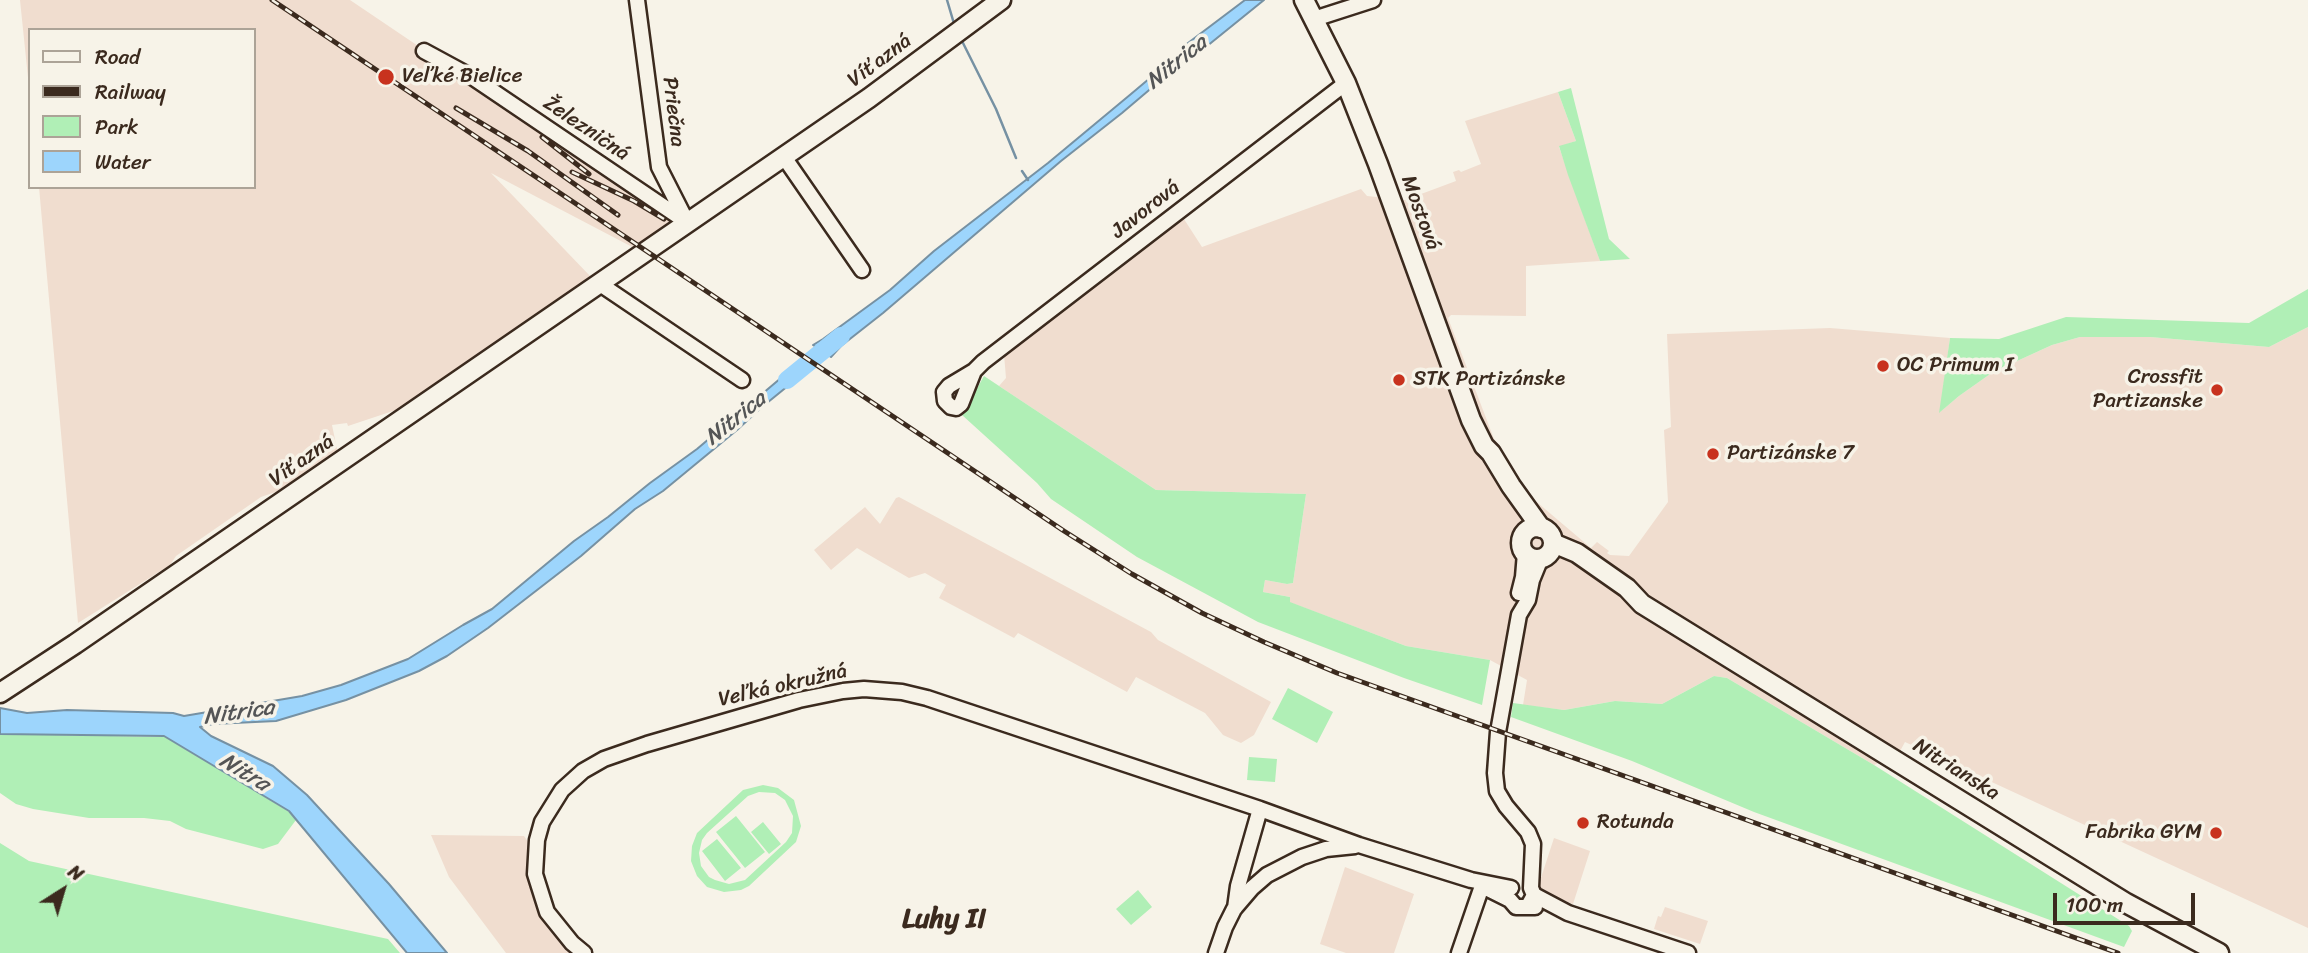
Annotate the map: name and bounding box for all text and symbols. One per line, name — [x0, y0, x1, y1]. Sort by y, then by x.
legend — [28, 28, 256, 189]
street label: Víťazná — [843, 29, 917, 93]
water label: Nitrica — [1141, 30, 1213, 96]
text: Road — [95, 38, 140, 76]
place label: Veľké Bielice — [402, 64, 523, 90]
marker: Veľké Bielice — [376, 67, 396, 87]
text: Railway — [95, 73, 166, 111]
street label: Priečna — [656, 76, 690, 148]
street label: Železničná — [538, 91, 634, 167]
text: Park — [95, 108, 138, 146]
text: Water — [95, 143, 150, 181]
street label: Mostová — [1395, 172, 1445, 254]
street label: Javorová — [1107, 175, 1185, 245]
place label: OC Primum I — [1897, 353, 2014, 379]
marker: OC Primum I — [1875, 358, 1891, 374]
place label: Crossfit Partizanske — [2093, 365, 2203, 415]
place label: STK Partizánske — [1413, 367, 1565, 393]
marker: STK Partizánske — [1391, 372, 1407, 388]
marker: Crossfit Partizanske — [2209, 382, 2225, 398]
water label: Nitrica — [700, 386, 772, 452]
street label: Víťazná — [265, 430, 339, 492]
place label: Partizánske 7 — [1727, 441, 1854, 467]
marker: Partizánske 7 — [1705, 446, 1721, 462]
street label: Veľká okružná — [716, 659, 850, 713]
water label: Nitrica — [202, 694, 276, 732]
street label: Nitrianska — [1908, 734, 2004, 806]
water label: Nitra — [214, 747, 274, 799]
place label: Rotunda — [1597, 810, 1674, 836]
marker: Rotunda — [1575, 815, 1591, 831]
place label: Fabrika GYM — [2085, 820, 2202, 846]
marker: Fabrika GYM — [2208, 825, 2224, 841]
north arrow — [28, 855, 98, 925]
text: N — [61, 856, 91, 890]
scale bar — [2056, 880, 2198, 924]
text: 100 m — [2066, 886, 2123, 924]
district label: Luhy II — [902, 903, 986, 937]

